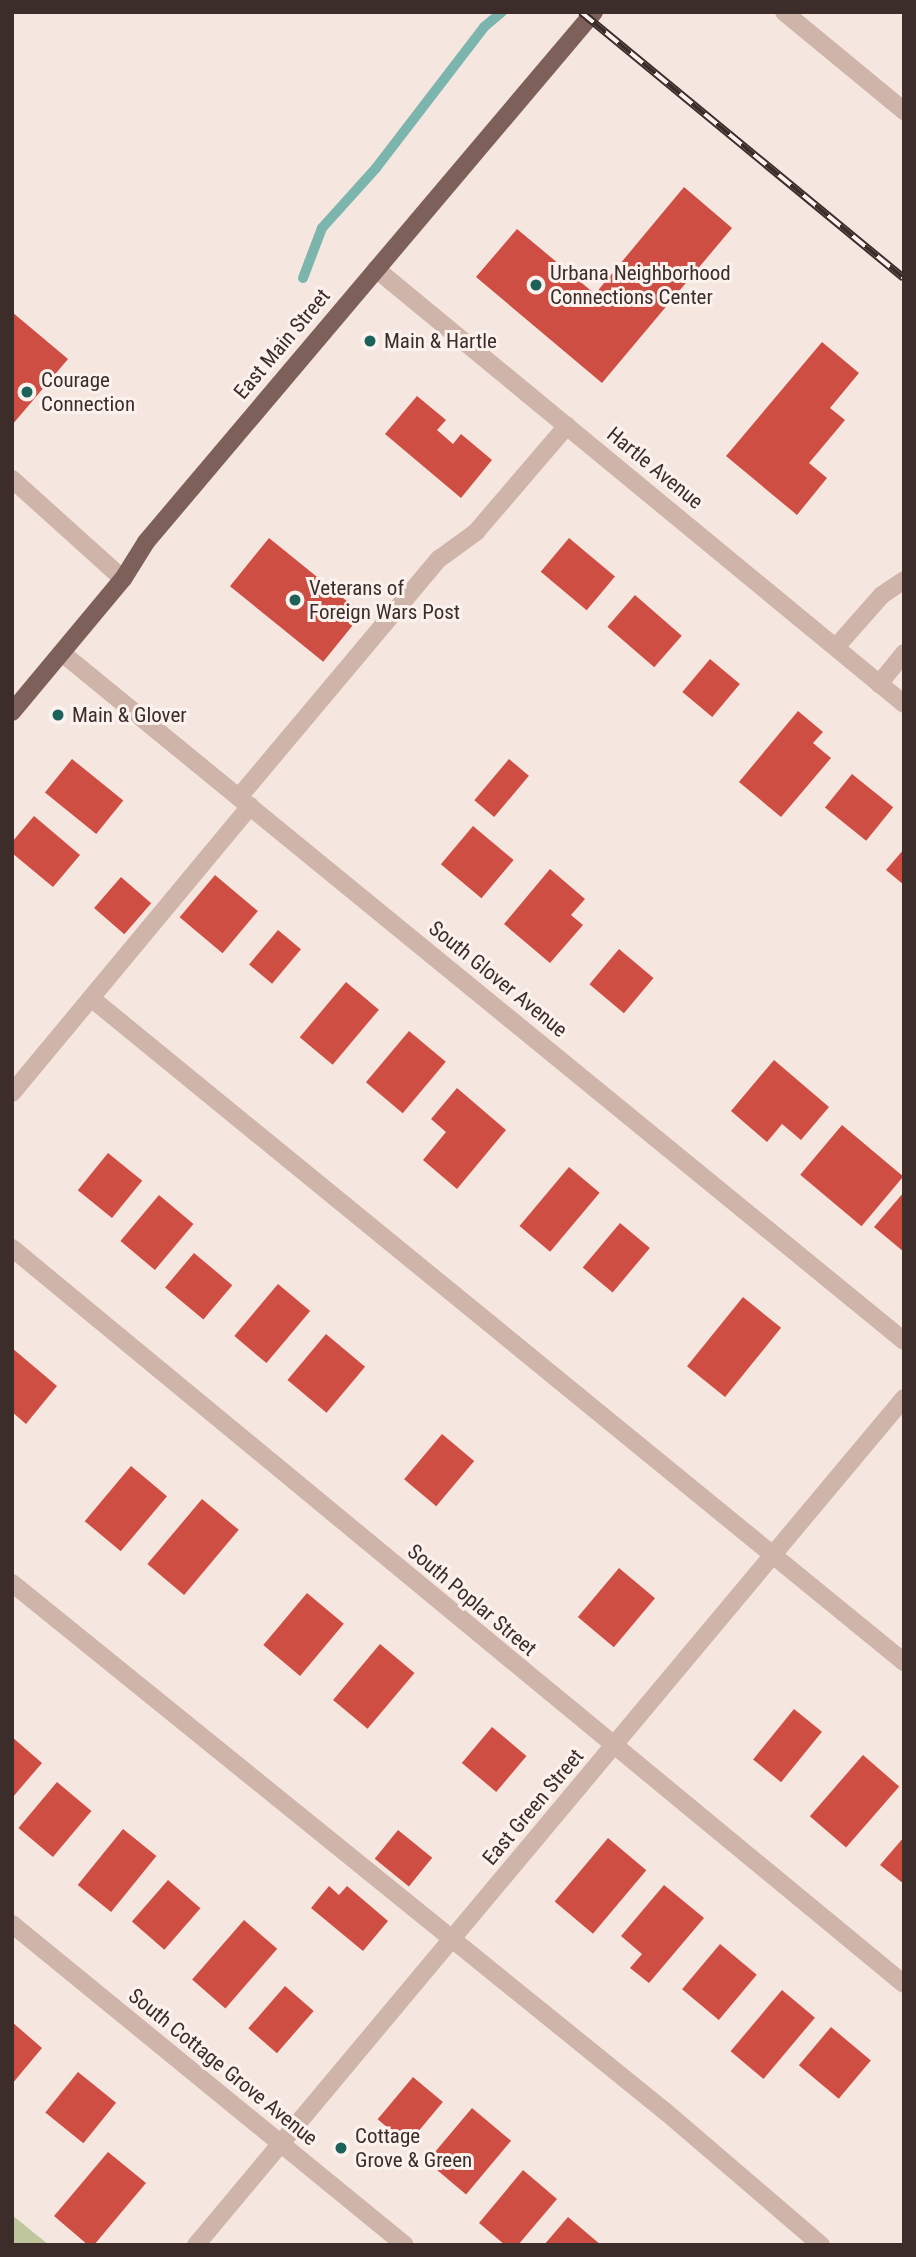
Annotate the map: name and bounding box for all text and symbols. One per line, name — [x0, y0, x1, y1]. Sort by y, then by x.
place label: Urbana Neighborhood Connections Center — [550, 260, 731, 310]
marker: Urbana Neighborhood Connections Center — [528, 277, 544, 293]
street label: East Main Street — [229, 284, 335, 404]
place label: Main & Hartle — [384, 328, 497, 354]
marker: Main & Hartle — [362, 333, 378, 349]
place label: Courage Connection — [41, 367, 135, 417]
marker: Courage Connection — [19, 384, 35, 400]
street label: Hartle Avenue — [602, 422, 708, 514]
place label: Veterans of Foreign Wars Post — [309, 575, 460, 625]
marker: Veterans of Foreign Wars Post — [287, 592, 303, 608]
place label: Main & Glover — [72, 702, 187, 728]
marker: Main & Glover — [50, 707, 66, 723]
street label: South Glover Avenue — [424, 915, 572, 1043]
street label: South Poplar Street — [402, 1539, 542, 1661]
street label: East Green Street — [477, 1744, 589, 1870]
street label: South Cottage Grove Avenue — [123, 1983, 323, 2151]
place label: Cottage Grove & Green — [355, 2123, 472, 2173]
marker: Cottage Grove & Green — [333, 2140, 349, 2156]

